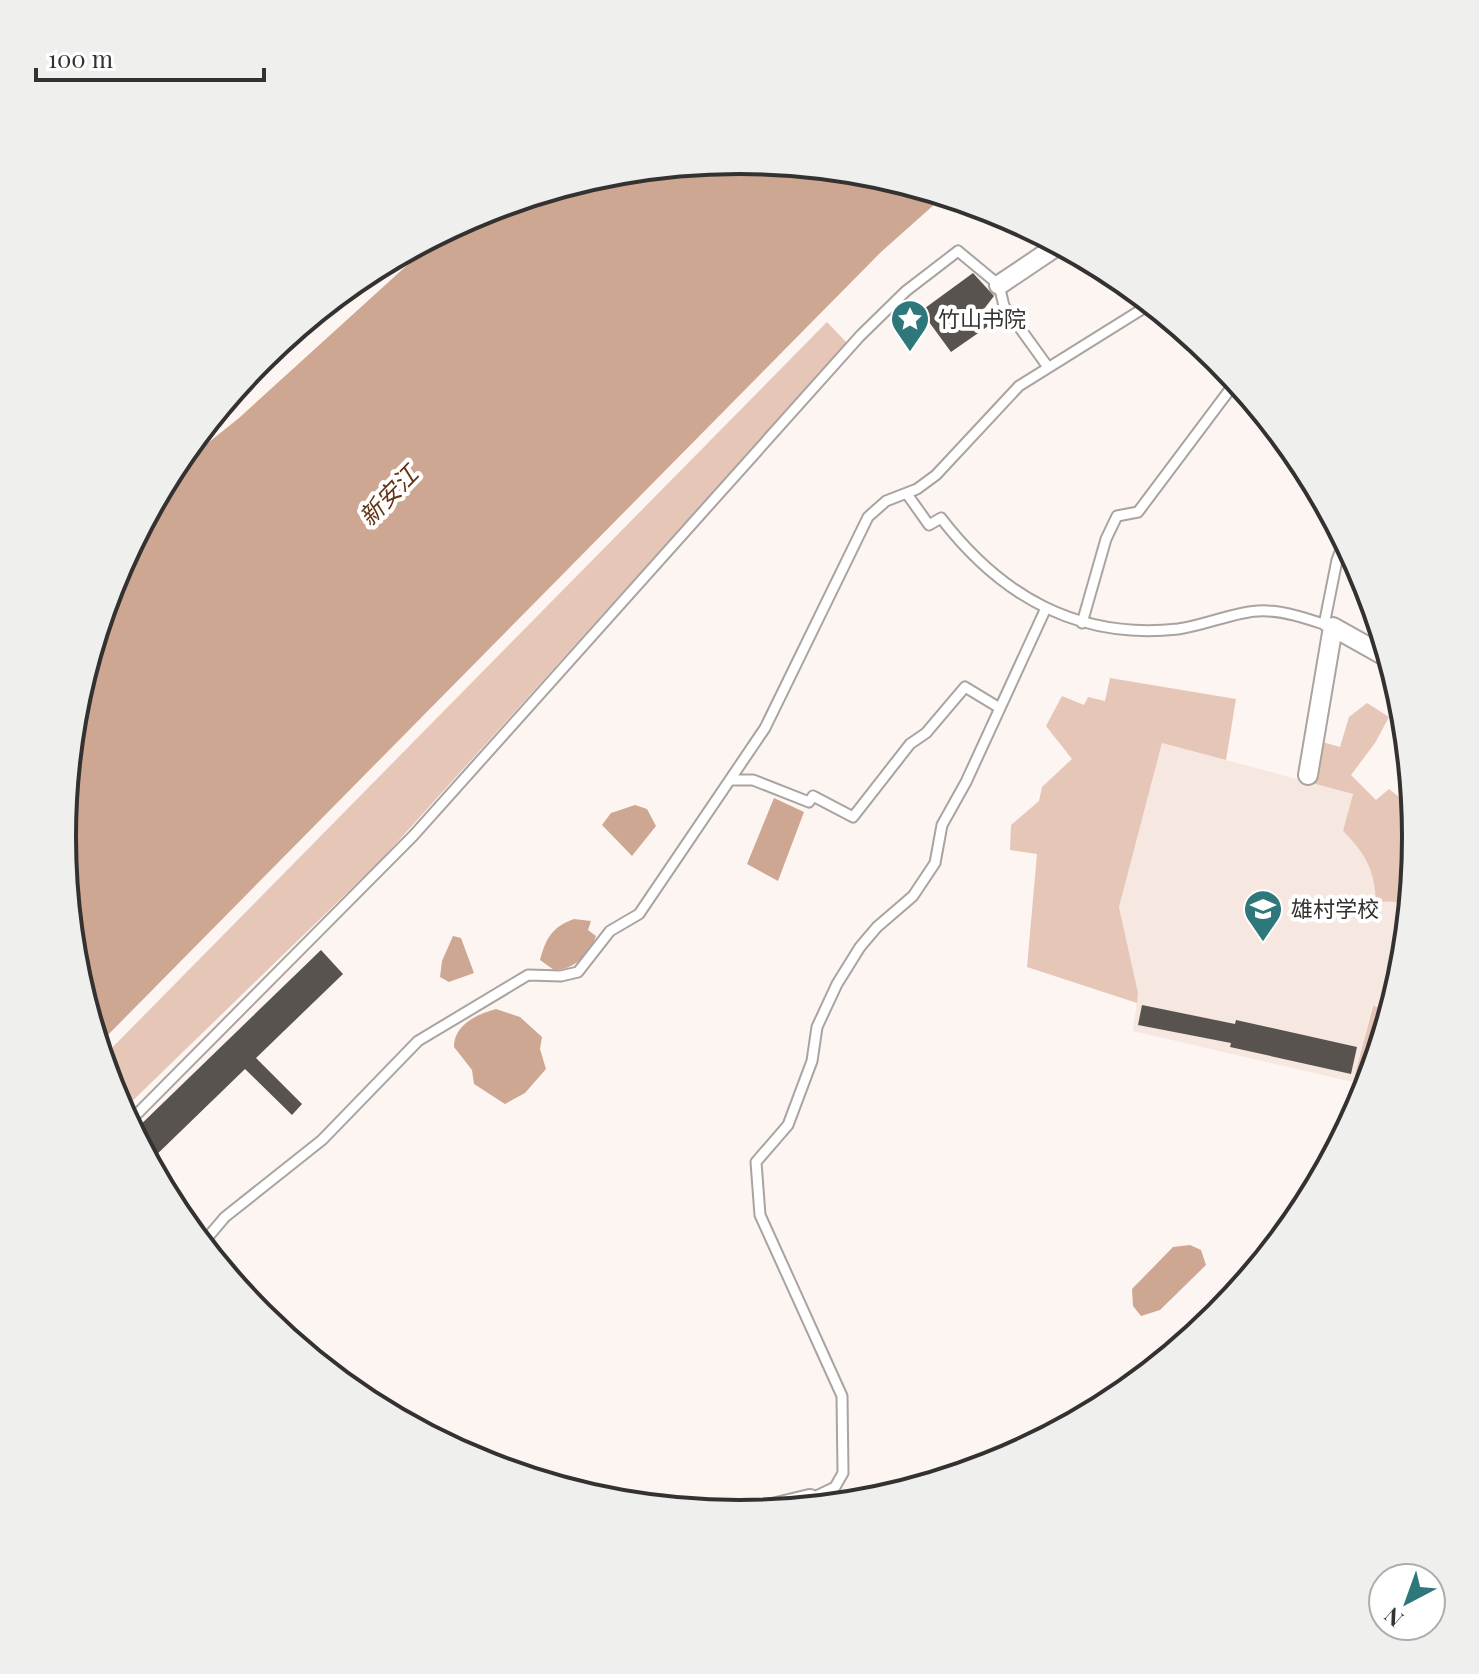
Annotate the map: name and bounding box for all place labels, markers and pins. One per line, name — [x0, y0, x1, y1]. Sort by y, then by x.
place icon: 竹山书院 — [889, 298, 931, 353]
place label: 竹山书院 — [938, 303, 1026, 333]
school or university icon: 雄村学校 — [1242, 888, 1284, 943]
place label: 雄村学校 — [1291, 893, 1379, 923]

